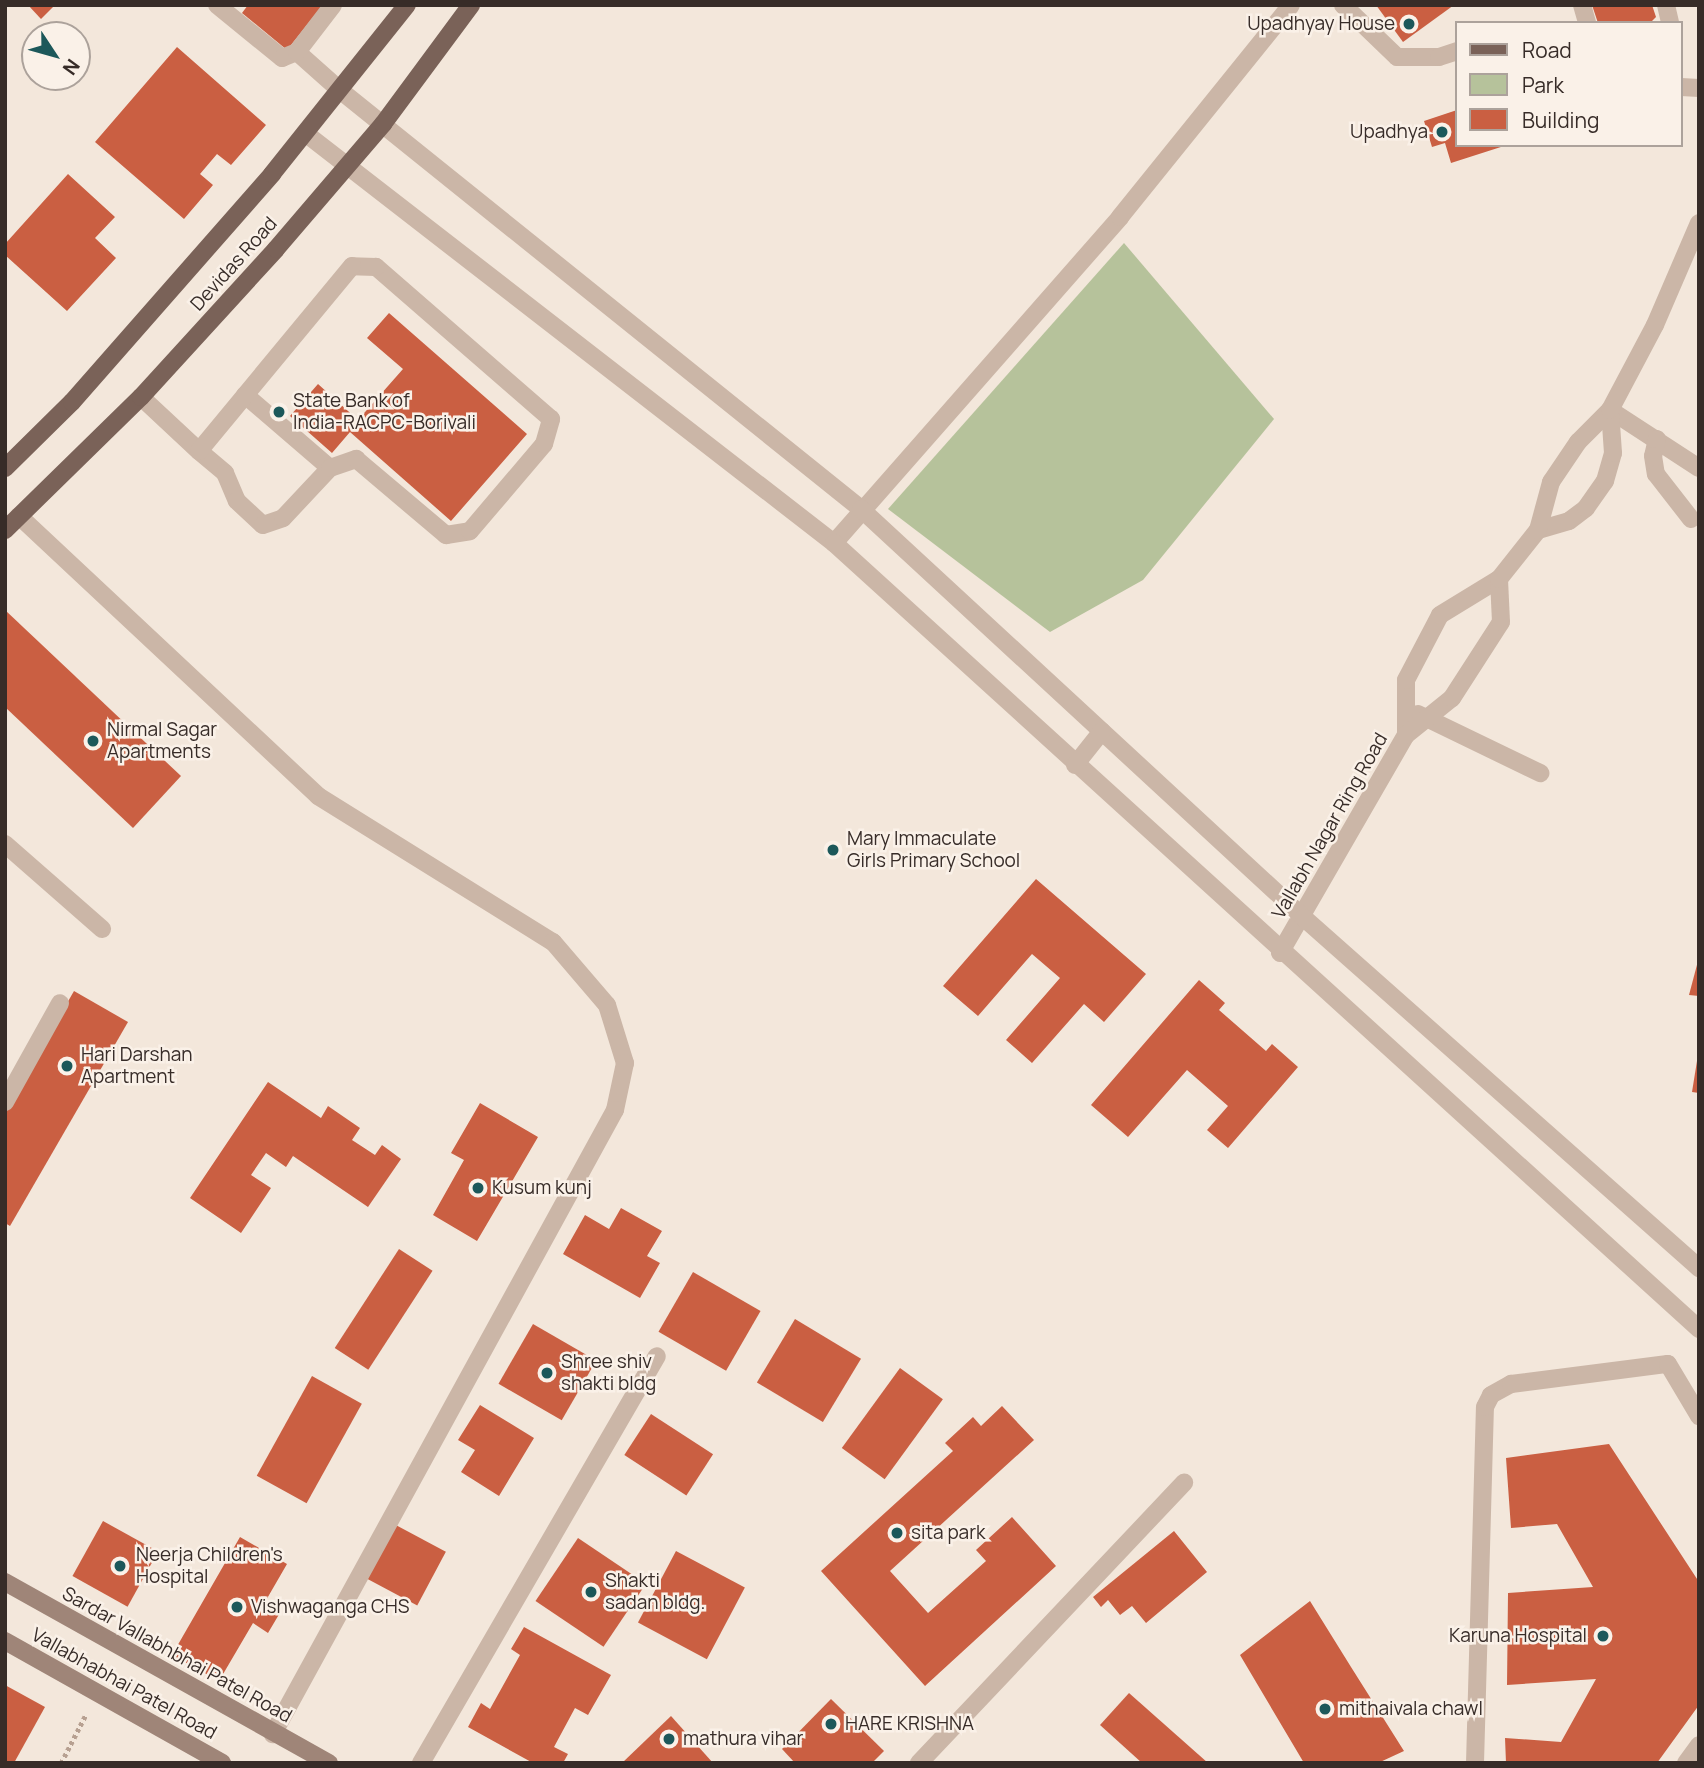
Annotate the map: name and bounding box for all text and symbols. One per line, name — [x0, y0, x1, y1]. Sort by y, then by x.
place label: Upadhyay House — [1247, 13, 1395, 35]
marker: Upadhyay House — [1401, 16, 1417, 32]
north arrow — [21, 21, 91, 91]
legend — [1456, 21, 1683, 147]
text: Road — [1522, 36, 1572, 64]
text: N — [57, 54, 86, 80]
text: Park — [1522, 71, 1564, 99]
text: Building — [1522, 106, 1599, 134]
place label: Upadhya — [1350, 121, 1428, 143]
marker: Upadhya — [1434, 124, 1450, 140]
street label: Devidas Road — [186, 212, 282, 316]
place label: State Bank of India-RACPC-Borivali — [293, 390, 476, 434]
marker: State Bank of India-RACPC-Borivali — [271, 404, 287, 420]
place label: Nirmal Sagar Apartments — [107, 719, 217, 763]
street label: Vallabh Nagar Ring Road — [1267, 729, 1393, 923]
marker: Nirmal Sagar Apartments — [85, 733, 101, 749]
place label: Mary Immaculate Girls Primary School — [847, 828, 1020, 872]
marker: Mary Immaculate Girls Primary School — [825, 842, 841, 858]
place label: Hari Darshan Apartment — [81, 1044, 193, 1088]
marker: Hari Darshan Apartment — [59, 1058, 75, 1074]
place label: Kusum kunj — [492, 1177, 592, 1199]
marker: Kusum kunj — [470, 1180, 486, 1196]
place label: Shree shiv shakti bldg — [561, 1351, 656, 1395]
marker: Shree shiv shakti bldg — [539, 1365, 555, 1381]
place label: sita park — [911, 1522, 985, 1544]
marker: sita park — [889, 1525, 905, 1541]
place label: Neerja Children's Hospital — [136, 1544, 283, 1588]
marker: Neerja Children's Hospital — [110, 1556, 130, 1576]
place label: Shakti sadan bldg. — [605, 1570, 705, 1614]
street label: Sardar Vallabhbhai Patel Road — [58, 1582, 296, 1728]
marker: Shakti sadan bldg. — [583, 1584, 599, 1600]
place label: Vishwaganga CHS — [251, 1596, 409, 1618]
marker: Vishwaganga CHS — [229, 1599, 245, 1615]
street label: Vallabhabhai Patel Road — [27, 1624, 221, 1744]
place label: Karuna Hospital — [1449, 1625, 1587, 1647]
marker: Karuna Hospital — [1593, 1626, 1613, 1646]
place label: mithaivala chawl — [1339, 1698, 1483, 1720]
marker: mithaivala chawl — [1317, 1701, 1333, 1717]
place label: HARE KRISHNA — [845, 1713, 974, 1735]
marker: HARE KRISHNA — [823, 1716, 839, 1732]
place label: mathura vihar — [683, 1728, 803, 1750]
marker: mathura vihar — [661, 1731, 677, 1747]

